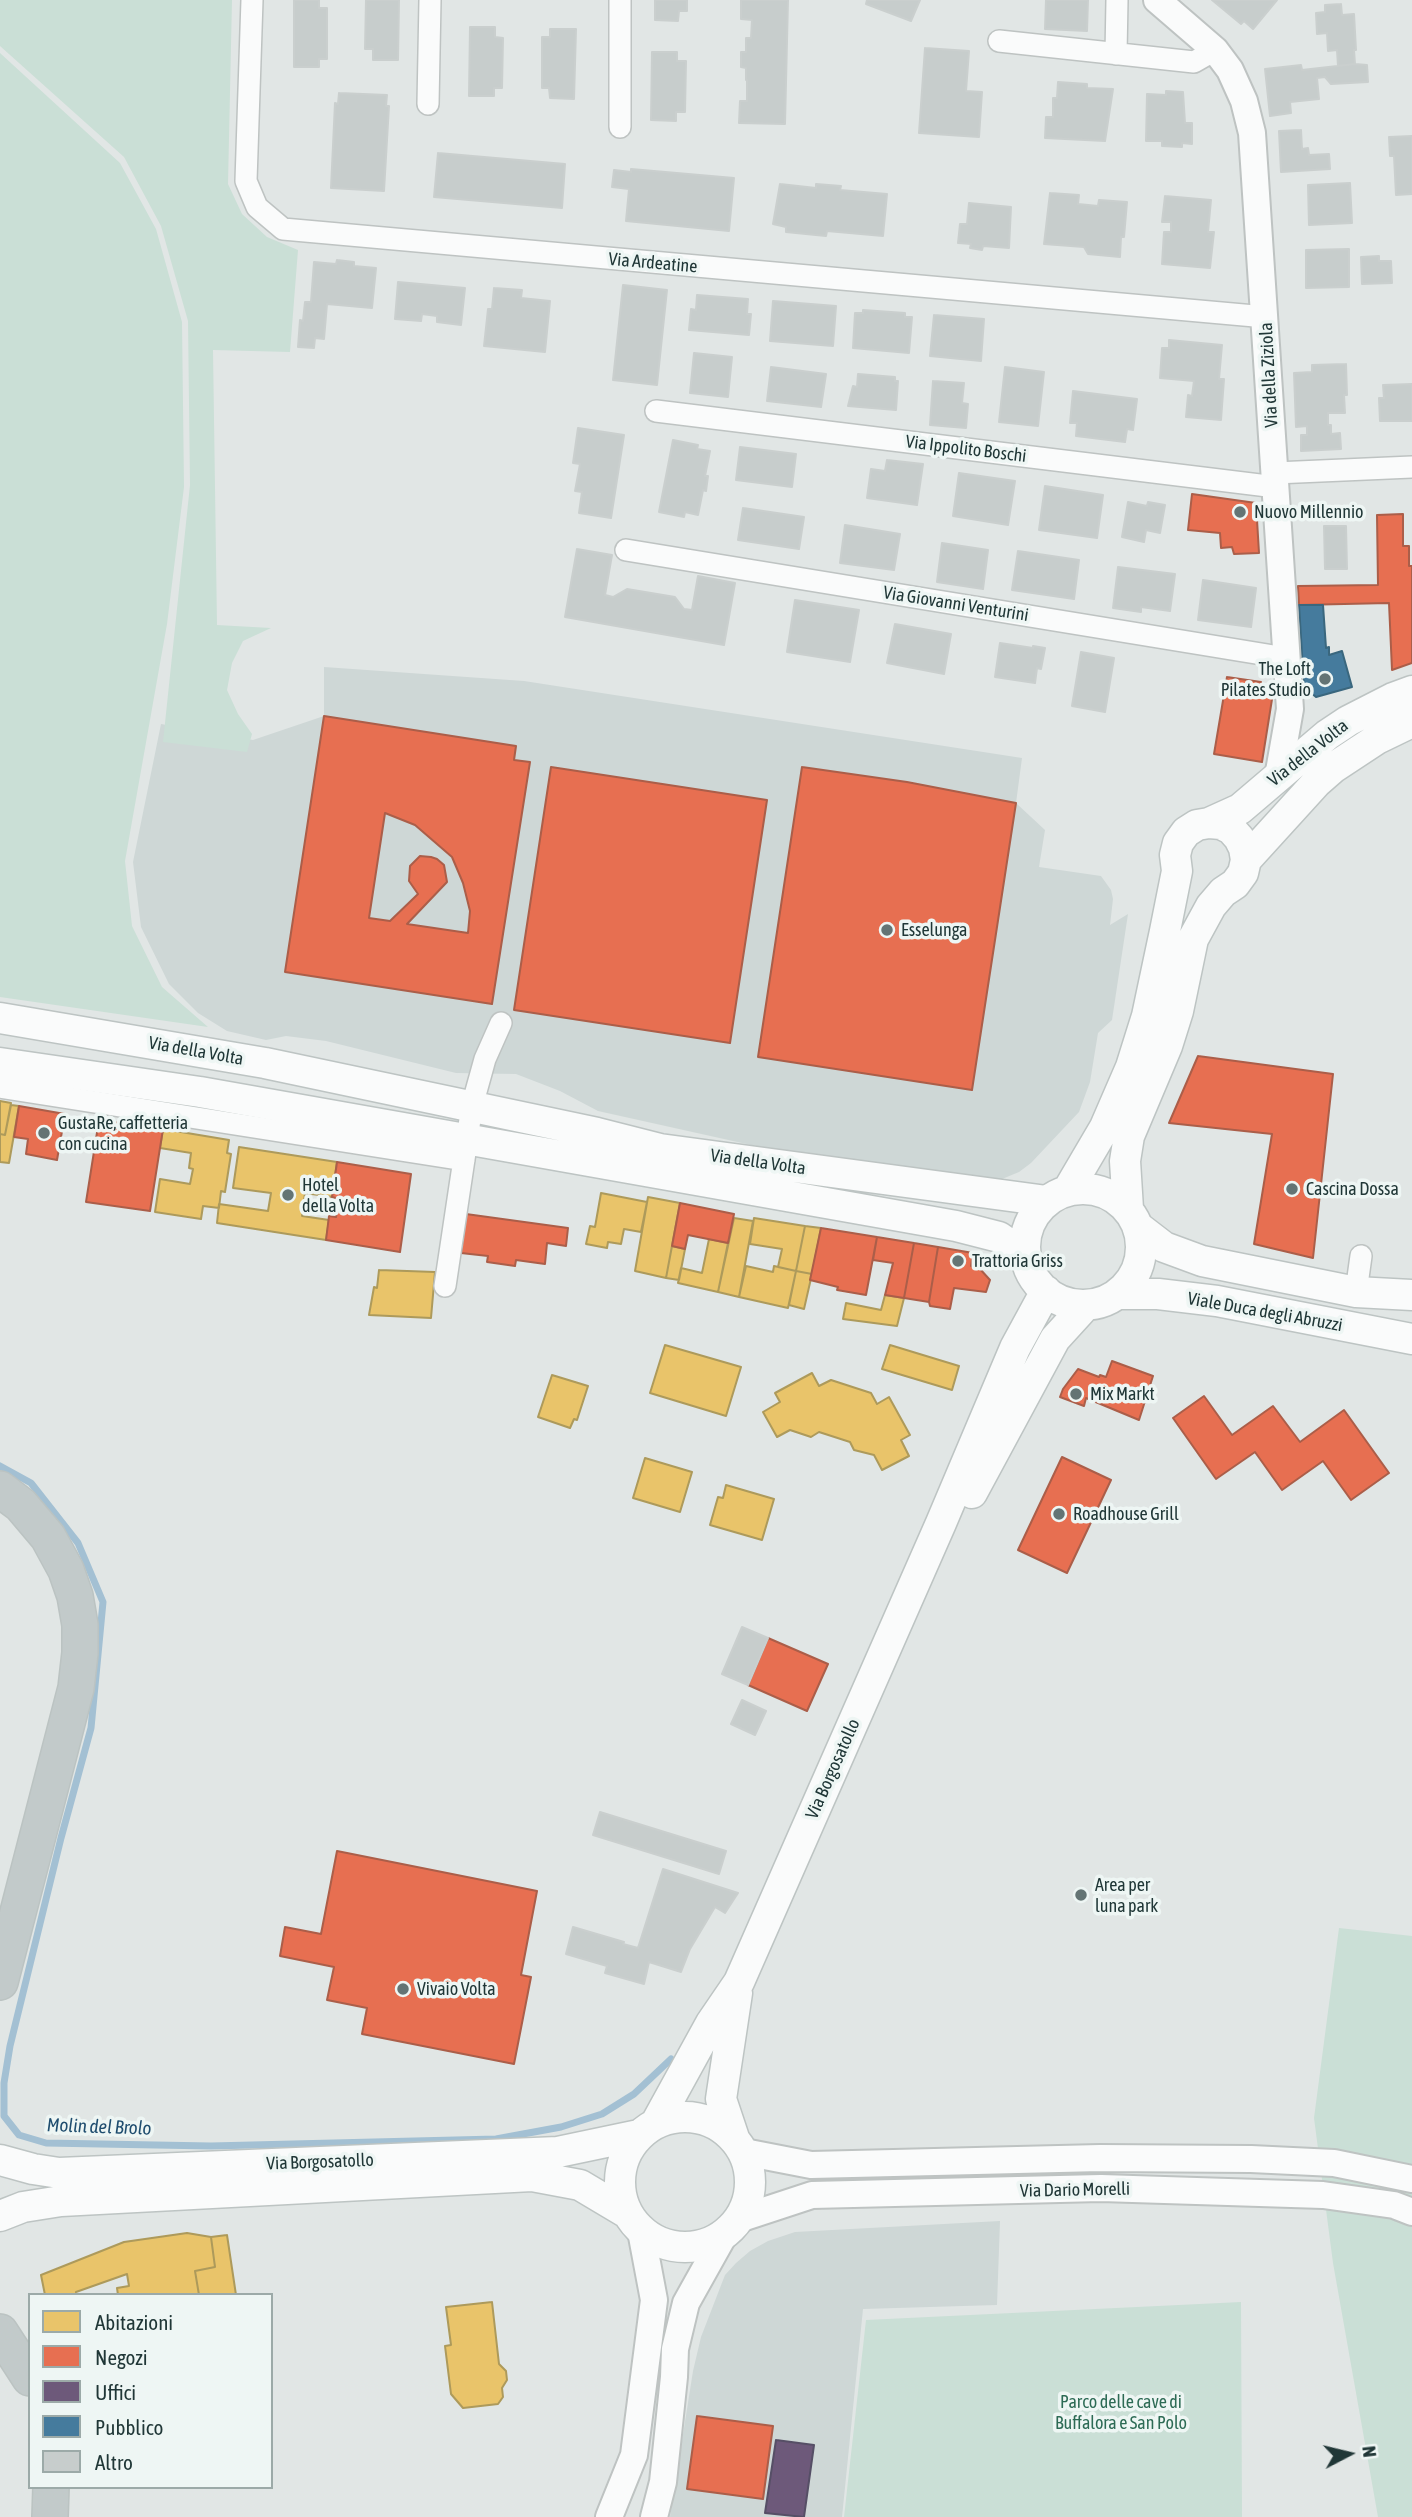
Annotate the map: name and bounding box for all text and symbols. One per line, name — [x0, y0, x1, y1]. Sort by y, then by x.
street label: Via Ardeatine — [608, 248, 698, 278]
street label: Via della Ziziola — [1255, 322, 1283, 428]
street label: Via Ippolito Boschi — [904, 431, 1028, 467]
place label: Nuovo Millennio — [1254, 501, 1364, 523]
marker: Nuovo Millennio — [1232, 504, 1248, 520]
street label: Via Giovanni Venturini — [882, 582, 1030, 626]
place label: The Loft Pilates Studio — [1221, 658, 1311, 700]
marker: The Loft Pilates Studio — [1317, 671, 1333, 687]
street label: Via della Volta — [1264, 715, 1352, 791]
place label: Esselunga — [901, 919, 967, 941]
marker: Esselunga — [879, 922, 895, 938]
street label: Via della Volta — [147, 1032, 245, 1070]
place label: GustaRe, caffetteria con cucina — [58, 1112, 188, 1154]
marker: GustaRe, caffetteria con cucina — [36, 1125, 52, 1141]
street label: Via della Volta — [709, 1145, 807, 1179]
place label: Hotel della Volta — [302, 1174, 374, 1216]
place label: Cascina Dossa — [1306, 1178, 1399, 1200]
marker: Cascina Dossa — [1284, 1181, 1300, 1197]
marker: Hotel della Volta — [280, 1187, 296, 1203]
place label: Trattoria Griss — [972, 1250, 1063, 1272]
marker: Trattoria Griss — [950, 1253, 966, 1269]
street label: Viale Duca degli Abruzzi — [1186, 1288, 1344, 1336]
place label: Mix Markt — [1090, 1383, 1155, 1405]
marker: Mix Markt — [1068, 1386, 1084, 1402]
place label: Roadhouse Grill — [1073, 1503, 1179, 1525]
marker: Roadhouse Grill — [1051, 1506, 1067, 1522]
street label: Via Borgosatollo — [801, 1716, 865, 1822]
place label: Area per luna park — [1095, 1874, 1158, 1916]
marker: Area per luna park — [1073, 1887, 1089, 1903]
place label: Vivaio Volta — [417, 1978, 496, 2000]
marker: Vivaio Volta — [395, 1981, 411, 1997]
water label: Molin del Brolo — [46, 2114, 152, 2140]
street label: Via Borgosatollo — [266, 2149, 374, 2175]
street label: Via Dario Morelli — [1020, 2178, 1130, 2202]
legend — [28, 2293, 273, 2489]
text: Abitazioni — [95, 2310, 173, 2334]
text: Negozi — [95, 2345, 148, 2369]
text: Uffici — [95, 2380, 136, 2404]
park label: Parco delle cave di Buffalora e San Polo — [1055, 2391, 1187, 2434]
text: Pubblico — [95, 2415, 163, 2439]
north arrow — [1314, 2419, 1384, 2489]
text: N — [1358, 2445, 1381, 2458]
text: Altro — [95, 2450, 133, 2474]

